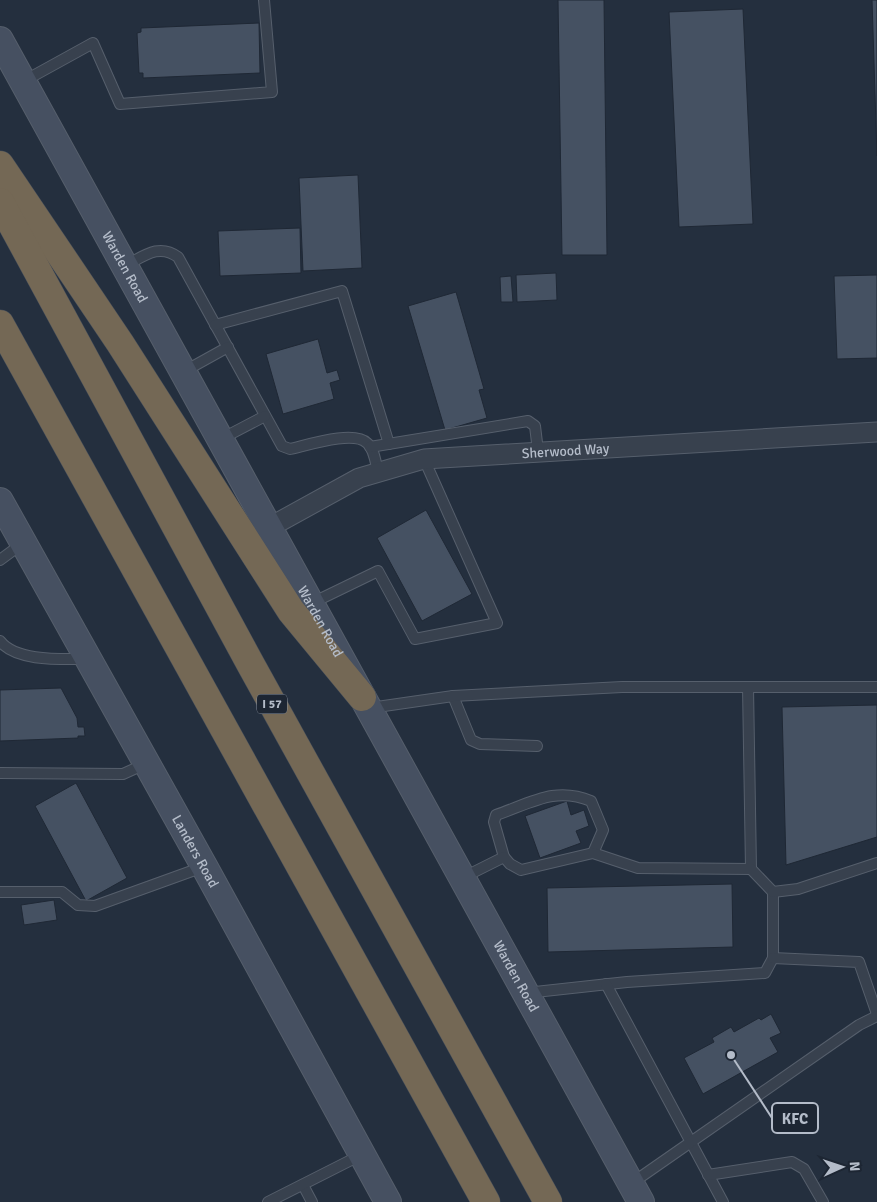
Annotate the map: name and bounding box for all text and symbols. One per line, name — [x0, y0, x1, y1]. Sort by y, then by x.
street label: Warden Road — [98, 228, 151, 306]
street label: Sherwood Way — [521, 440, 610, 462]
street label: Warden Road — [294, 583, 347, 660]
road number: I 57 — [257, 694, 287, 714]
street label: Landers Road — [168, 812, 222, 891]
street label: Warden Road — [489, 938, 542, 1015]
callout: KFC — [772, 1103, 818, 1133]
text: KFC — [782, 1110, 808, 1128]
north arrow — [817, 1142, 867, 1192]
text: N — [846, 1161, 863, 1172]

